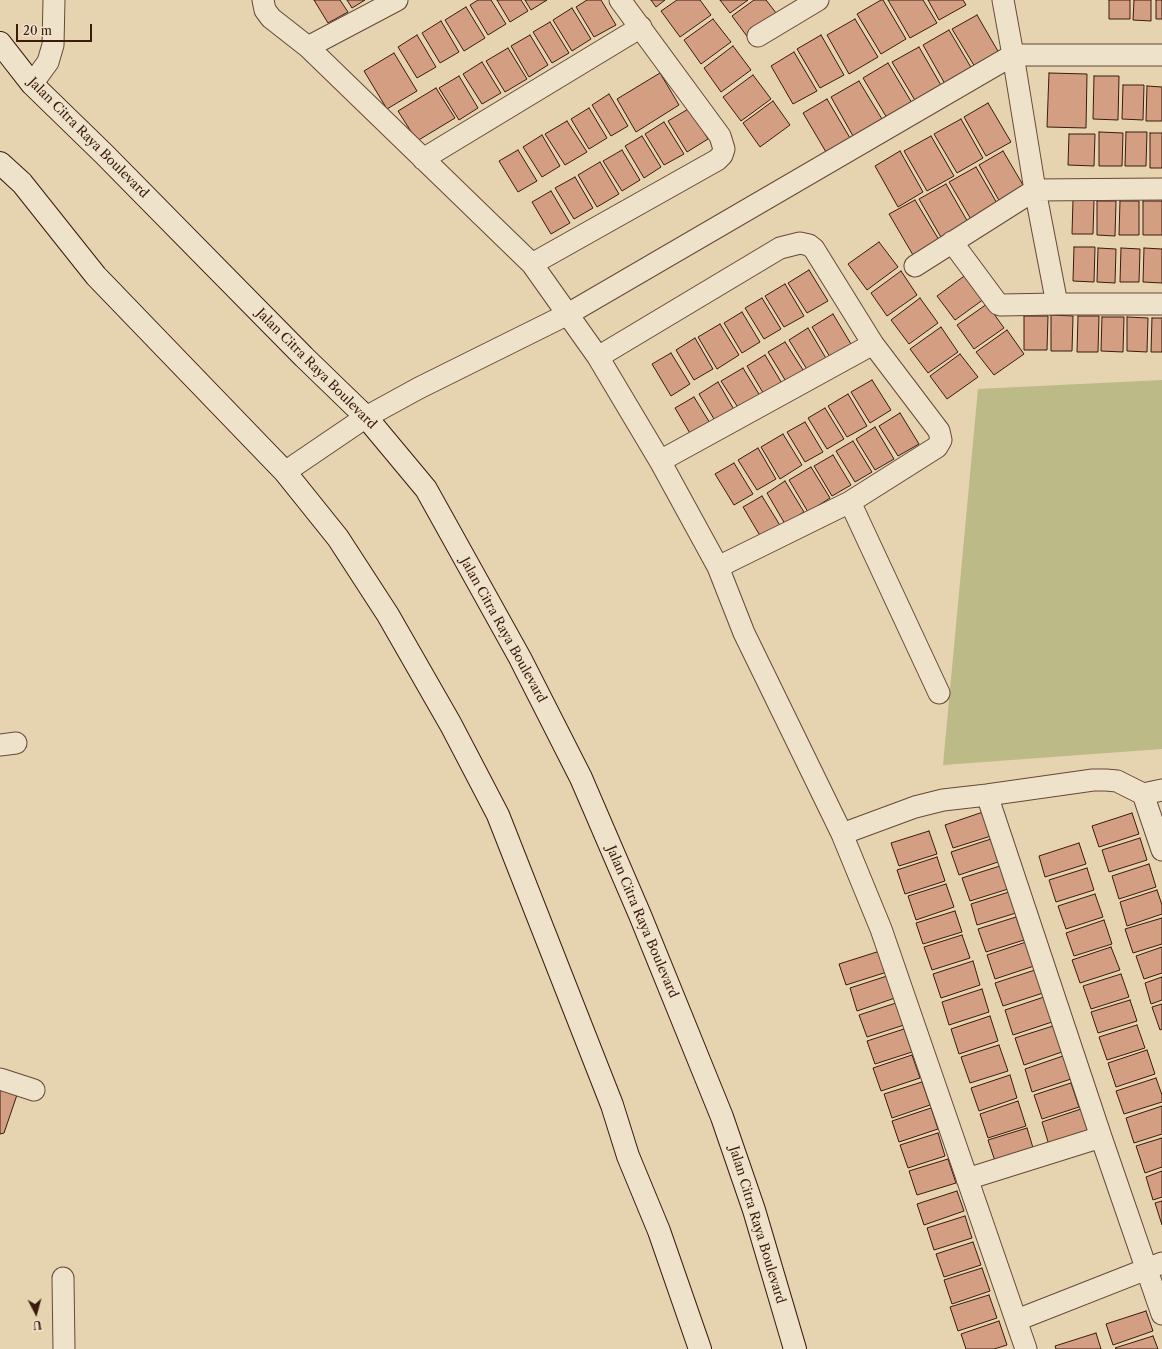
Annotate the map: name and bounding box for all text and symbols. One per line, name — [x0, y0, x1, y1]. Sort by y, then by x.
scale bar — [18, 16, 94, 42]
text: 20 m — [23, 23, 52, 38]
street label: Jalan Citra Raya Boulevard — [25, 75, 151, 201]
street label: Jalan Citra Raya Boulevard — [253, 306, 379, 432]
street label: Jalan Citra Raya Boulevard — [456, 555, 550, 705]
street label: Jalan Citra Raya Boulevard — [603, 844, 681, 1000]
street label: Jalan Citra Raya Boulevard — [726, 1144, 788, 1306]
north arrow — [16, 1293, 56, 1333]
text: U — [32, 1318, 42, 1332]

